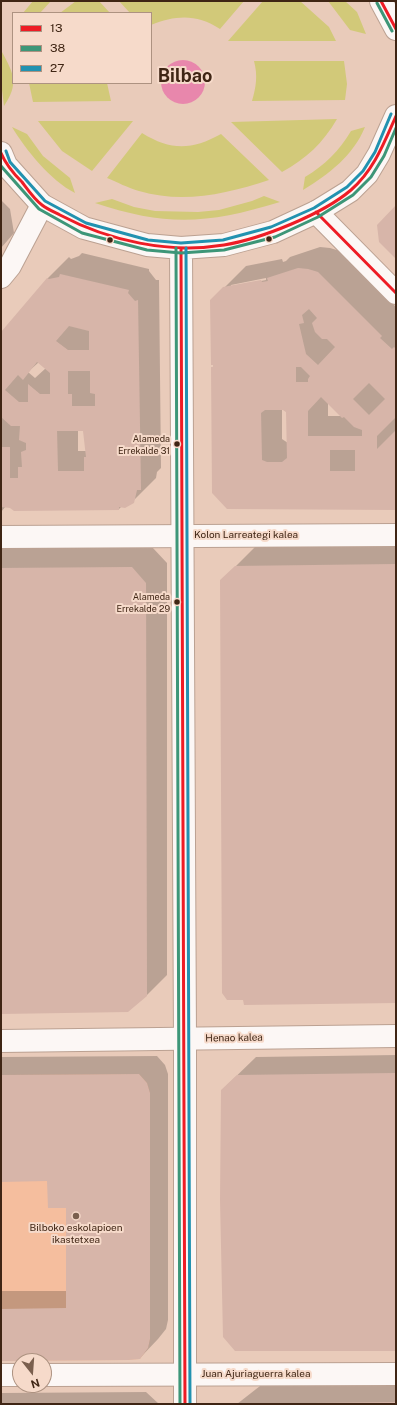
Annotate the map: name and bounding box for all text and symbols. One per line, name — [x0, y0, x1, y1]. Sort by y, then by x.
legend — [12, 12, 152, 84]
text: 13 — [50, 21, 62, 35]
text: 38 — [50, 41, 65, 55]
text: 27 — [50, 61, 64, 75]
district label: Bilbao — [158, 65, 212, 87]
unlabelled marker — [264, 234, 274, 244]
unlabelled marker — [105, 235, 115, 245]
place label: Alameda Errekalde 31 — [118, 434, 170, 455]
marker: Alameda Errekalde 31 — [172, 439, 182, 449]
street label: Kolon Larreategi kalea — [194, 529, 298, 541]
place label: Alameda Errekalde 29 — [116, 592, 170, 613]
marker: Alameda Errekalde 29 — [172, 597, 182, 607]
street label: Henao kalea — [205, 1031, 263, 1045]
marker: Bilboko eskolapioen ikastetxea — [71, 1211, 81, 1221]
place label: Bilboko eskolapioen ikastetxea — [29, 1222, 123, 1246]
north arrow — [12, 1353, 52, 1393]
street label: Juan Ajuriaguerra kalea — [202, 1368, 310, 1380]
text: N — [29, 1377, 41, 1391]

